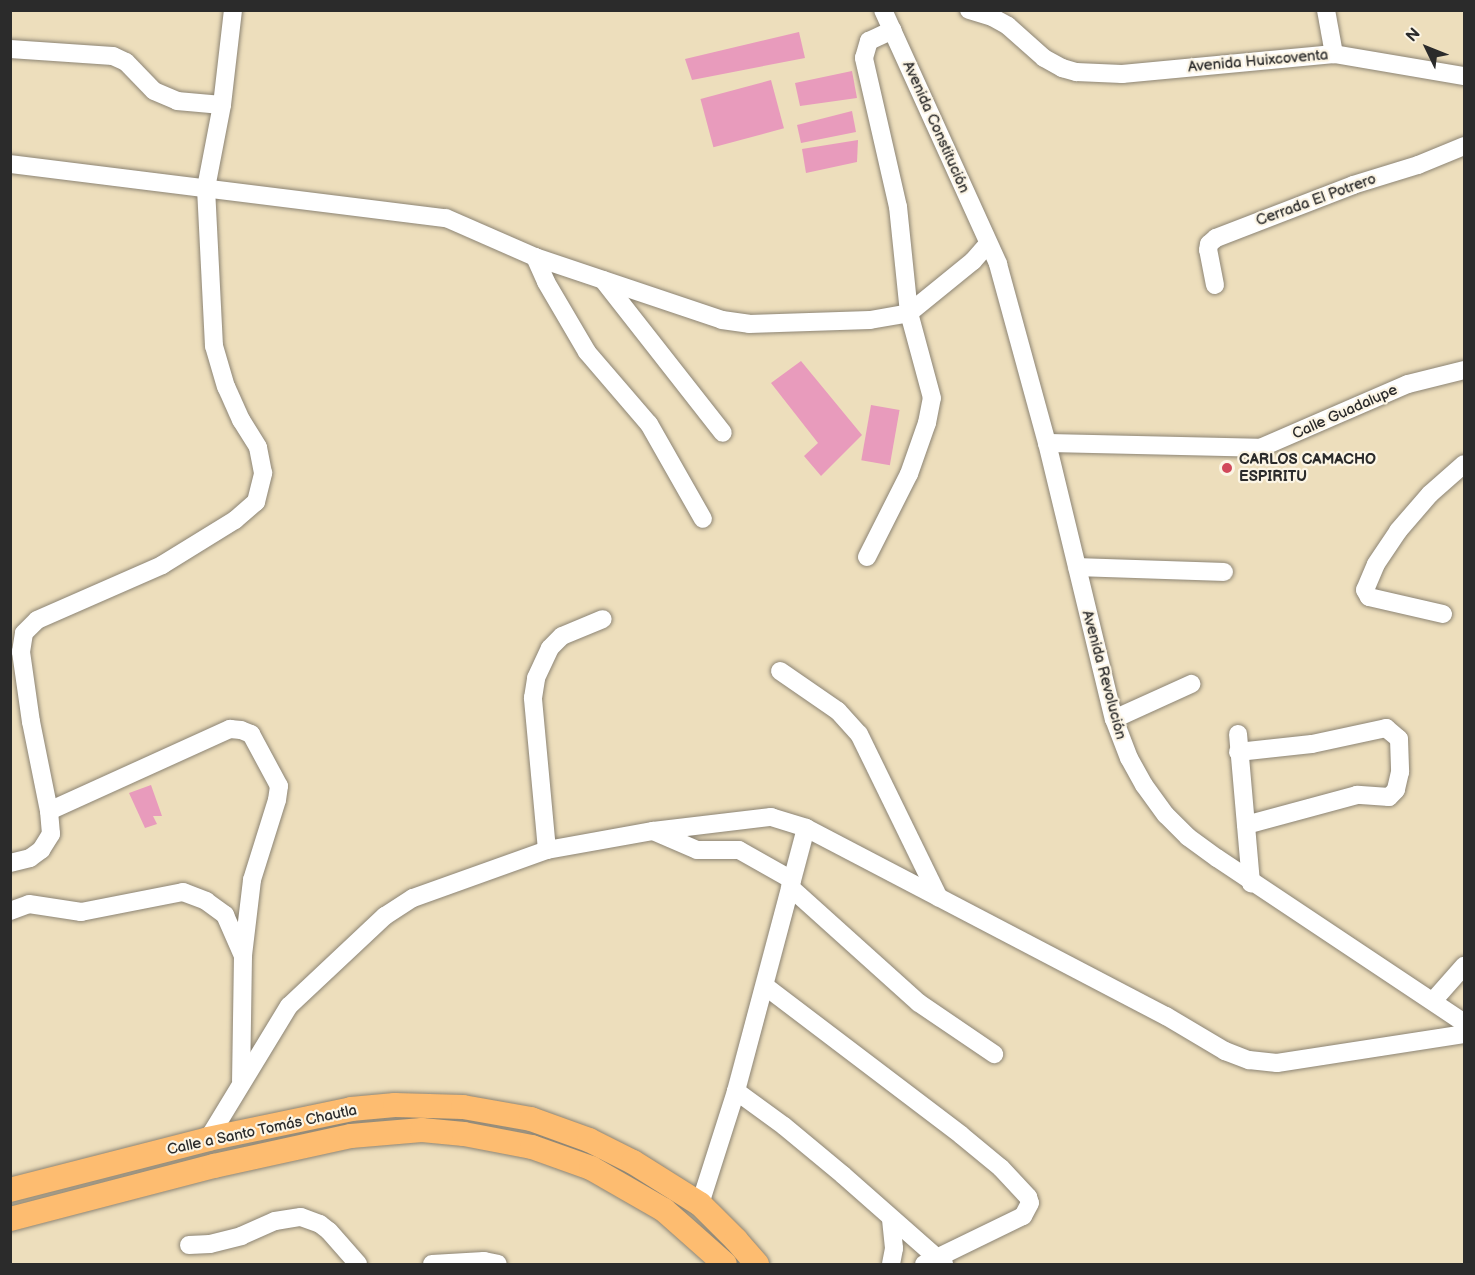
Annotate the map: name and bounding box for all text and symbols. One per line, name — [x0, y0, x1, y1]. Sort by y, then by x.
north arrow — [1397, 18, 1457, 78]
text: N — [1402, 25, 1425, 46]
street label: Avenida Huixcoventa — [1187, 46, 1329, 76]
street label: Avenida Constitución — [899, 58, 973, 196]
street label: Cerrada El Potrero — [1254, 170, 1378, 230]
street label: Calle Guadalupe — [1290, 381, 1400, 443]
place label: CARLOS CAMACHO ESPIRITU — [1239, 450, 1376, 485]
marker: CARLOS CAMACHO ESPIRITU — [1220, 461, 1234, 475]
street label: Avenida Revolución — [1078, 608, 1130, 742]
street label: Calle a Santo Tomás Chautla — [165, 1101, 359, 1159]

